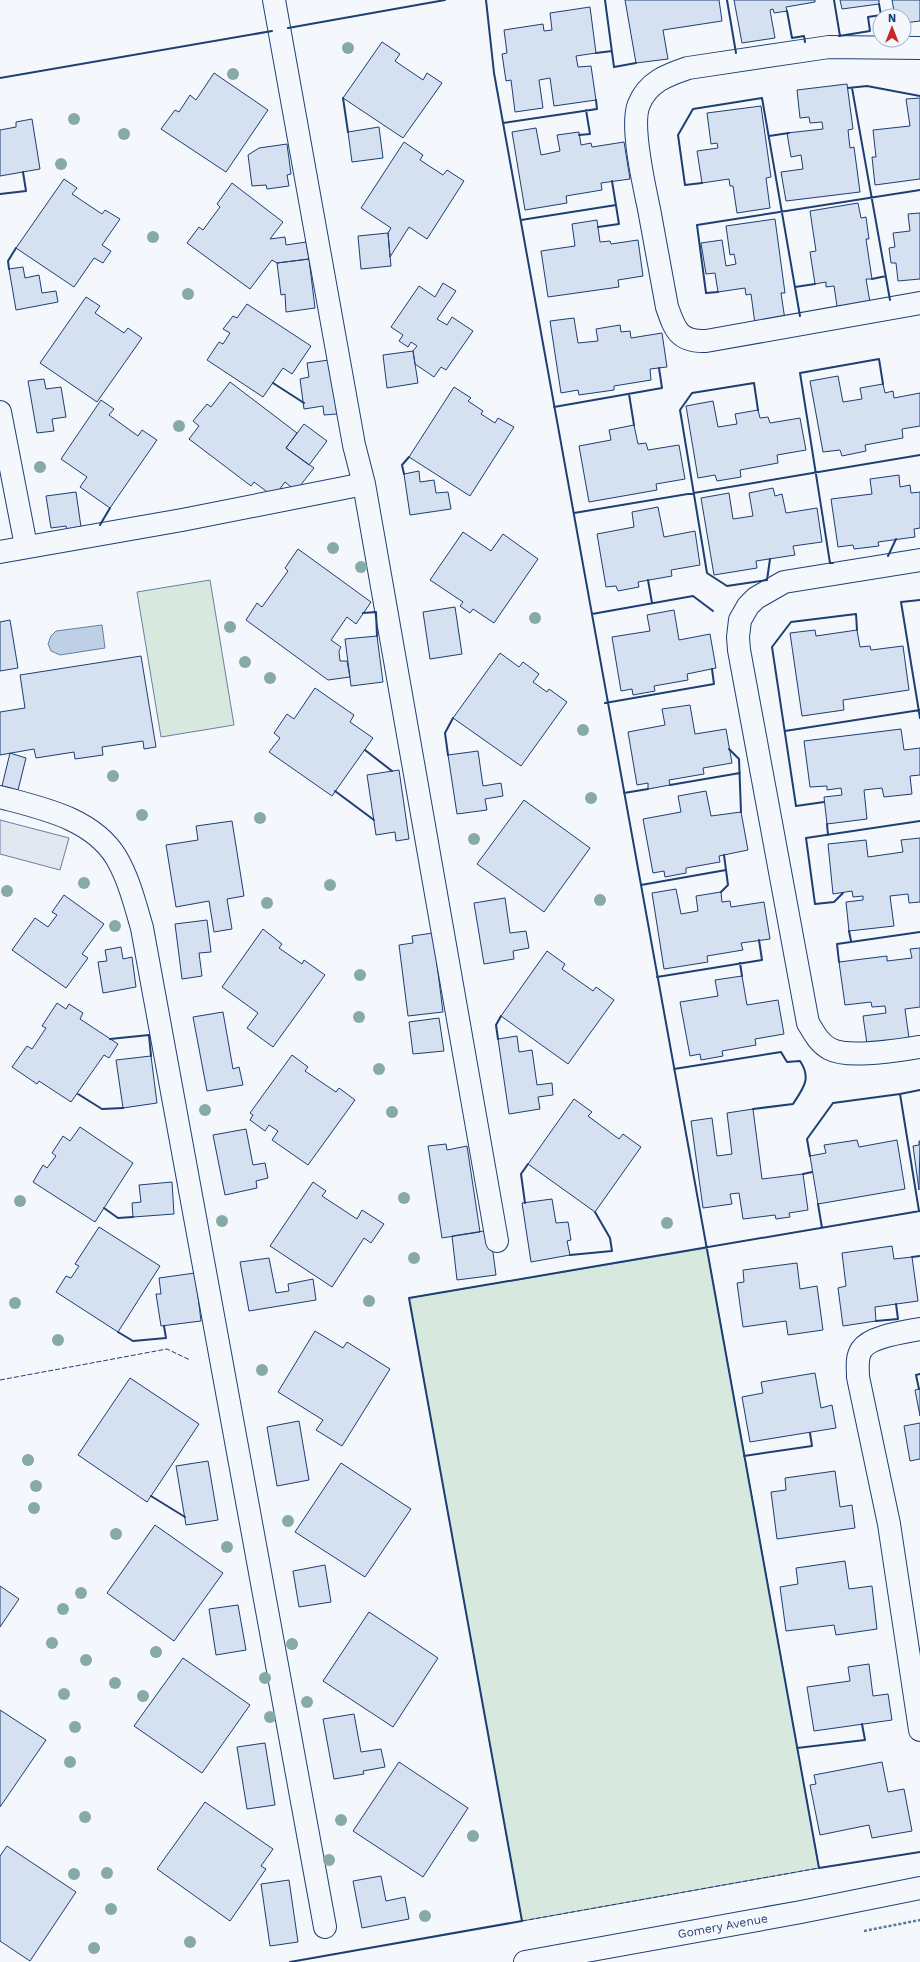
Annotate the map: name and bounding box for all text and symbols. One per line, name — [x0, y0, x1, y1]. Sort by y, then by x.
north arrow — [872, 8, 912, 48]
text: N — [888, 12, 896, 25]
street label: Gomery Avenue — [677, 1911, 769, 1941]

